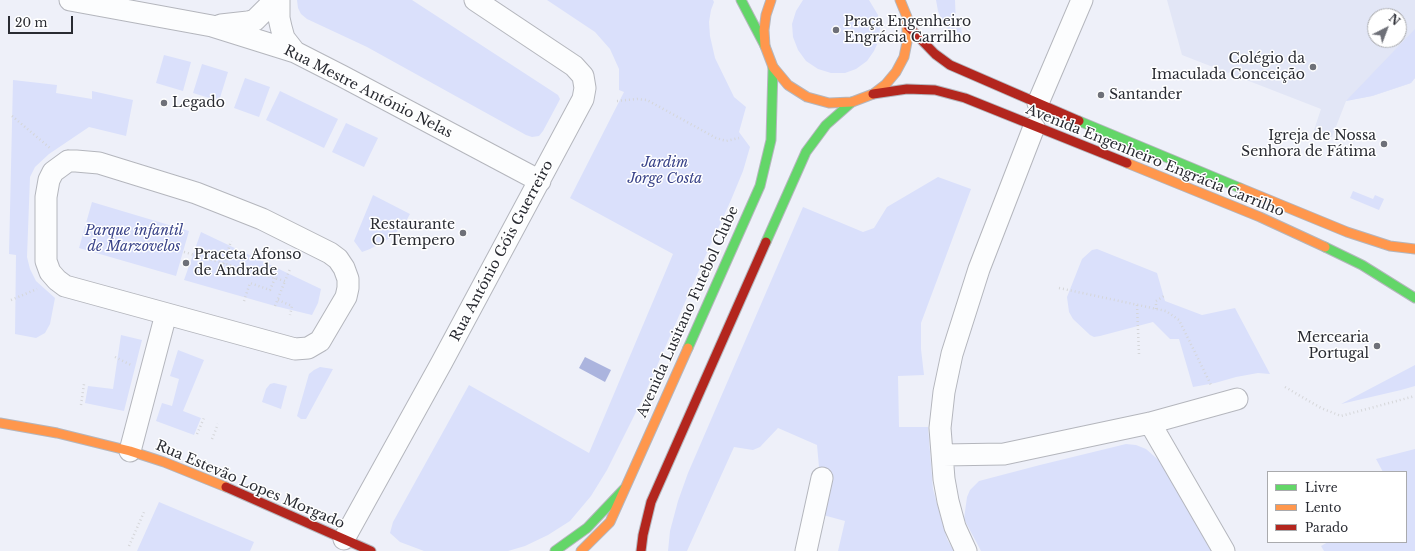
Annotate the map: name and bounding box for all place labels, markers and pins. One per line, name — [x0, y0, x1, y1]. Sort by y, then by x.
place label: Praça Engenheiro Engrácia Carrilho — [844, 14, 971, 46]
marker: Praça Engenheiro Engrácia Carrilho — [831, 25, 841, 35]
place label: Colégio da Imaculada Conceição — [1151, 51, 1305, 84]
marker: Colégio da Imaculada Conceição — [1308, 62, 1318, 72]
place label: Santander — [1109, 87, 1182, 103]
marker: Santander — [1096, 90, 1106, 100]
place label: Legado — [172, 95, 225, 111]
marker: Legado — [159, 98, 169, 108]
place label: Igreja de Nossa Senhora de Fátima — [1241, 128, 1376, 160]
marker: Igreja de Nossa Senhora de Fátima — [1379, 139, 1389, 149]
place label: Restaurante O Tempero — [370, 217, 455, 250]
marker: Restaurante O Tempero — [458, 228, 468, 238]
place label: Praceta Afonso de Andrade — [194, 247, 301, 280]
marker: Praceta Afonso de Andrade — [181, 258, 191, 268]
place label: Mercearia Portugal — [1297, 330, 1369, 362]
marker: Mercearia Portugal — [1372, 341, 1382, 351]

